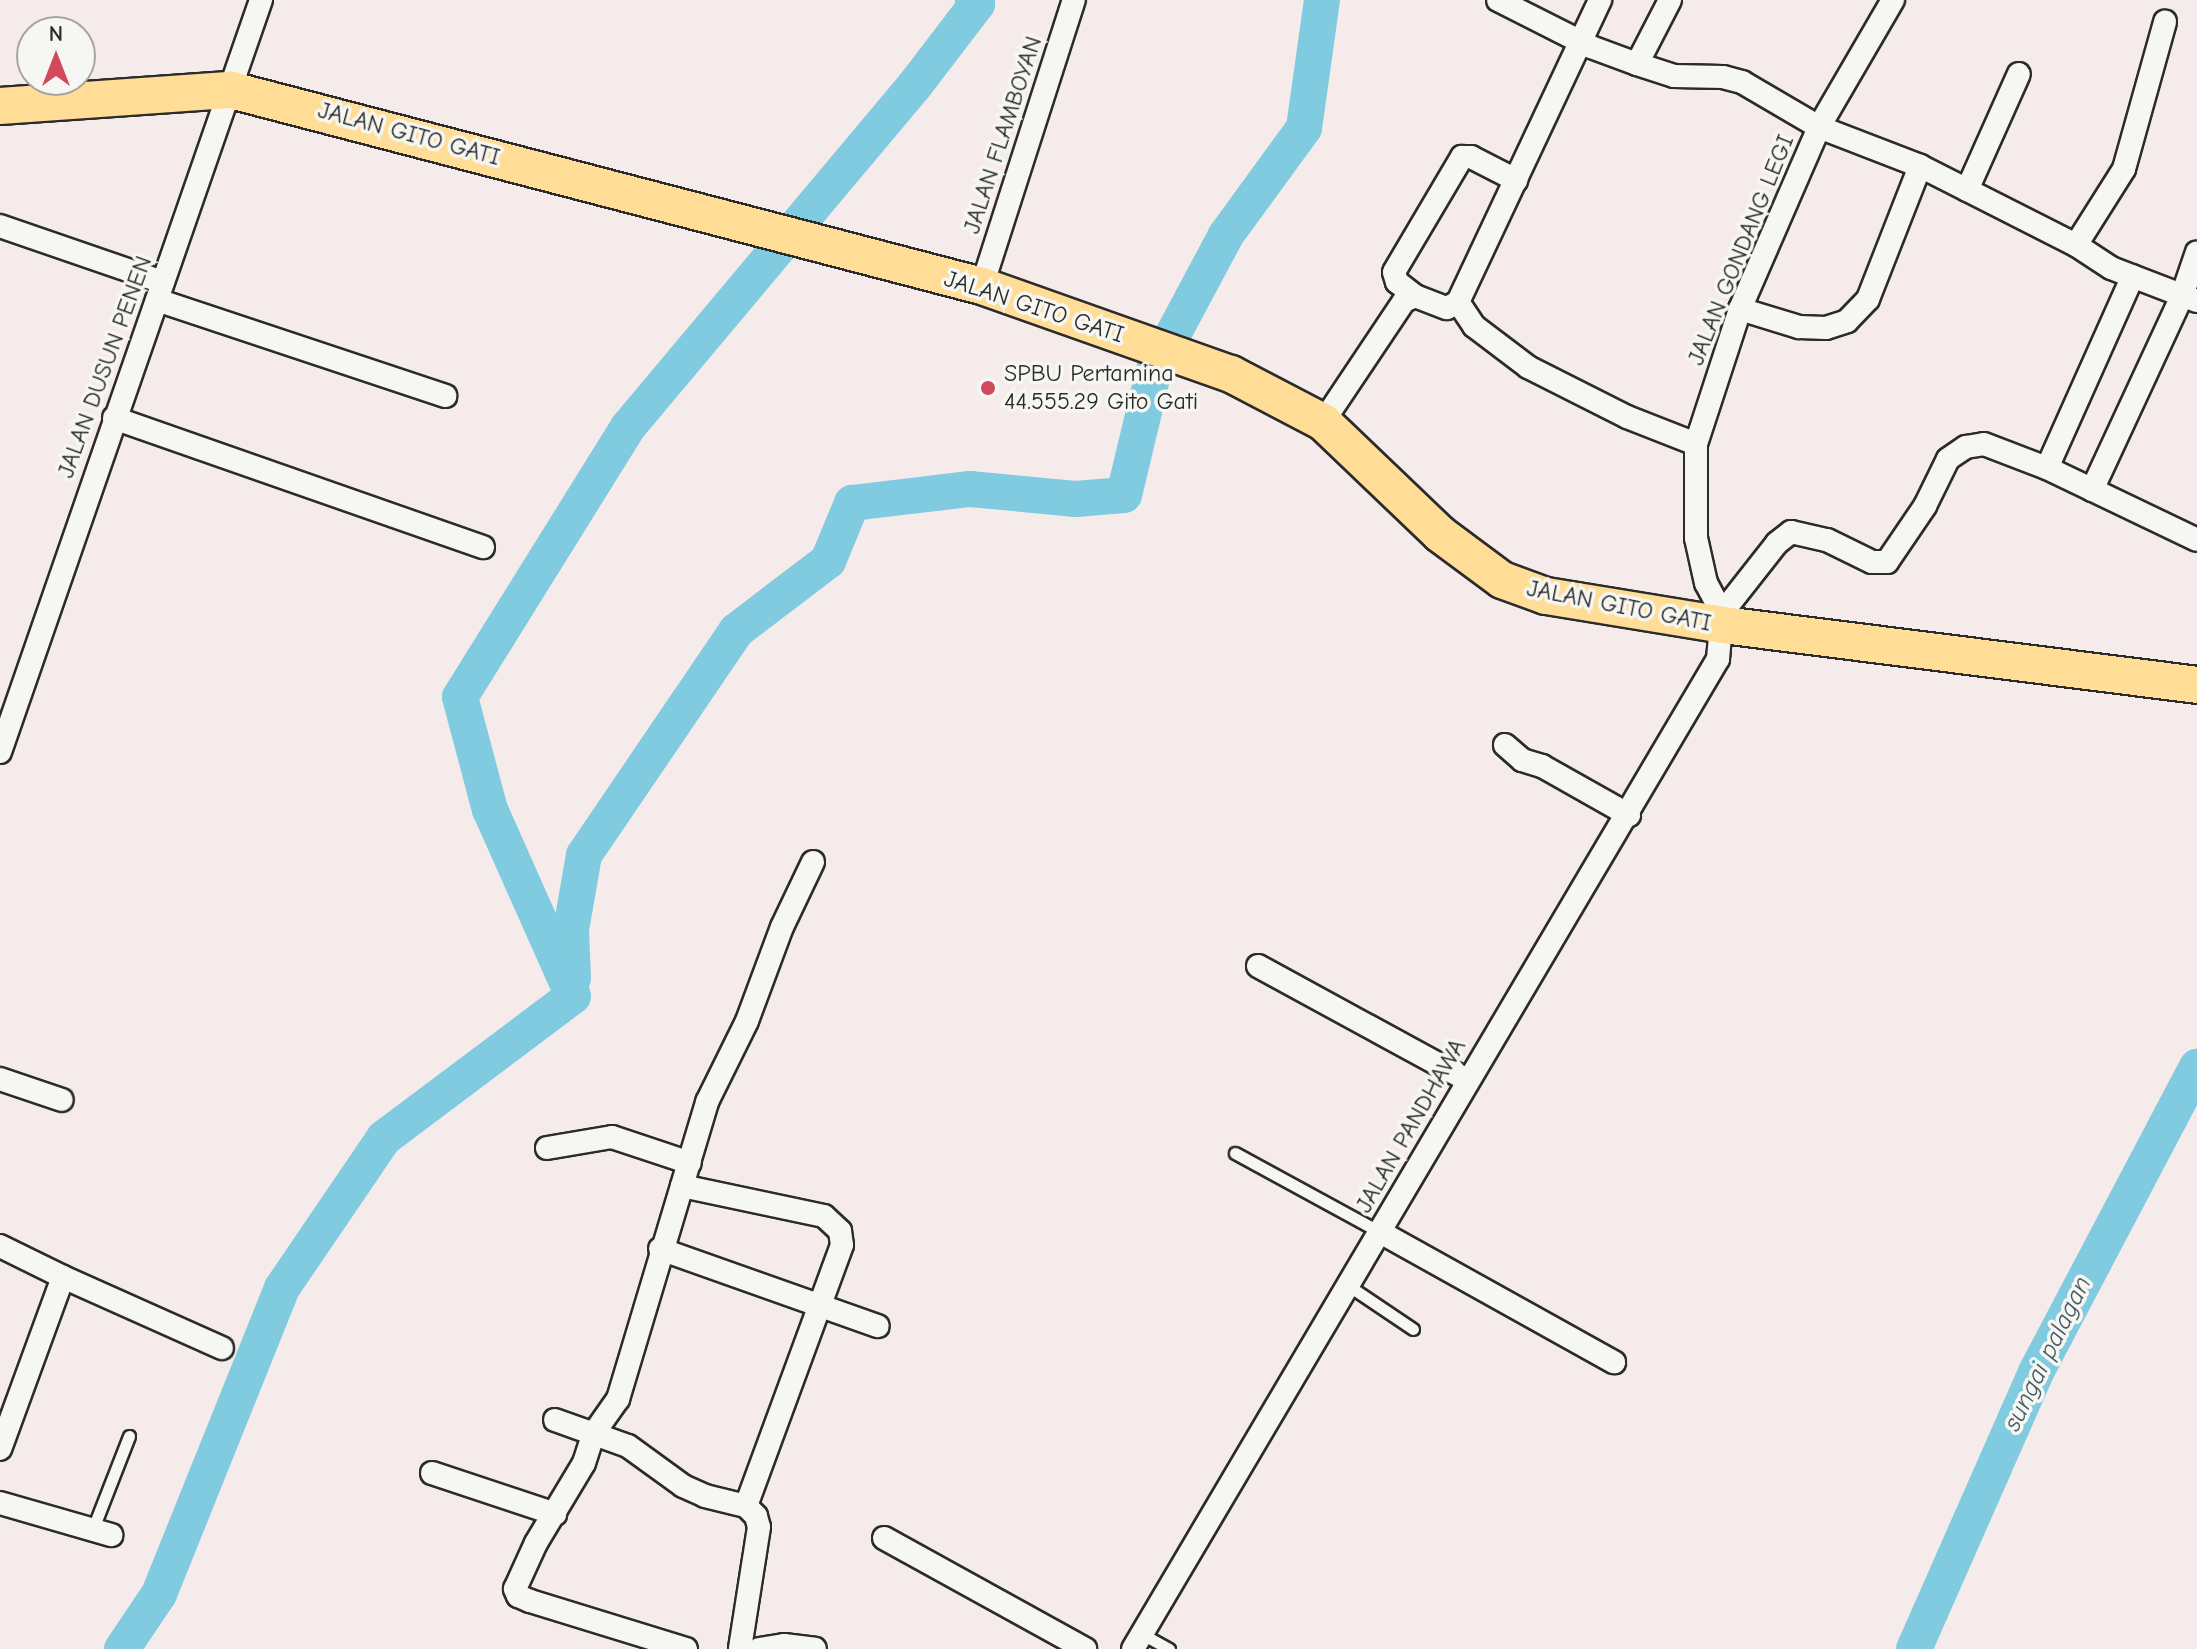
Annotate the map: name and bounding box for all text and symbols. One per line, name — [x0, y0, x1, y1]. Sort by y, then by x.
north arrow — [16, 16, 96, 96]
text: N — [49, 21, 63, 47]
street label: JALAN FLAMBOYAN — [957, 33, 1049, 237]
street label: JALAN GITO GATI — [315, 96, 503, 172]
street label: JALAN GONDANG LEGI — [1682, 131, 1800, 369]
street label: JALAN DUSUN PENEN — [51, 252, 159, 482]
street label: JALAN GITO GATI — [941, 264, 1127, 350]
place label: SPBU Pertamina 44.555.29 Gito Gati — [1004, 360, 1198, 416]
marker: SPBU Pertamina 44.555.29 Gito Gati — [979, 379, 997, 397]
street label: JALAN GITO GATI — [1524, 574, 1714, 638]
street label: JALAN PANDHAWA — [1350, 1034, 1472, 1218]
water label: sungai palagan — [1997, 1272, 2099, 1436]

